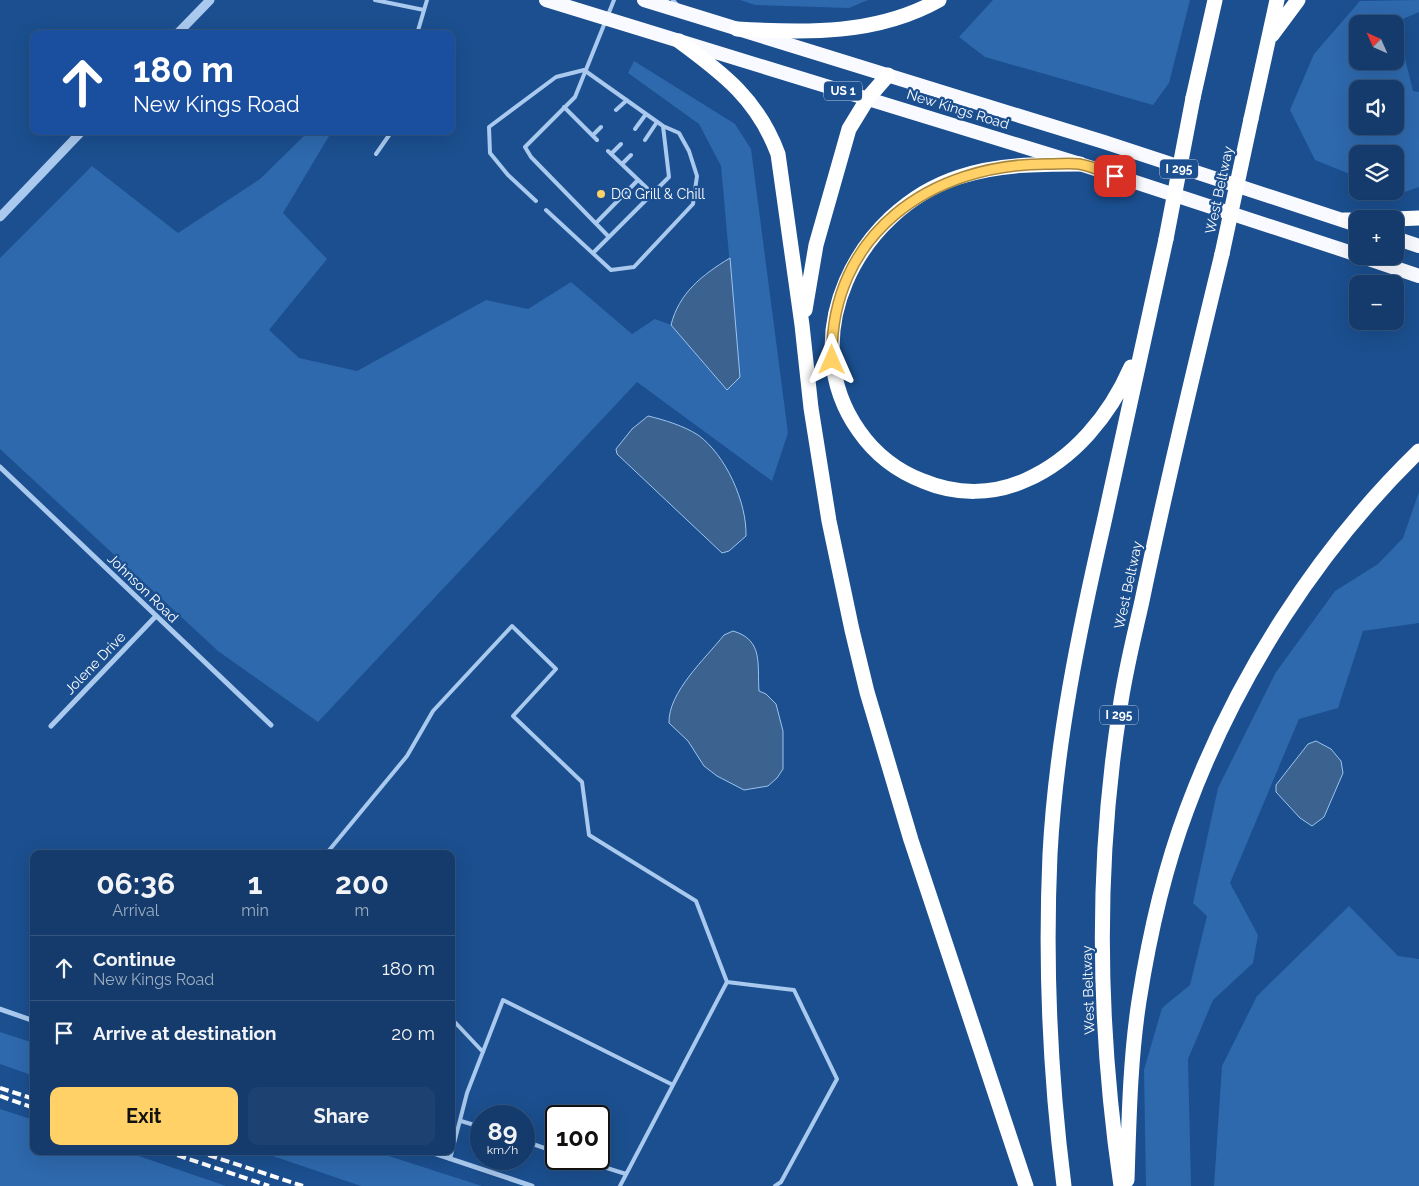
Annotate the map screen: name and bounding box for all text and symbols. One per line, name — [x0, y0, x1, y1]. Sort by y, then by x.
north arrow — [1349, 15, 1404, 70]
map controls — [1349, 15, 1404, 330]
text: 180 m — [133, 49, 234, 90]
icon: ahead — [50, 50, 115, 115]
button: sound — [1349, 80, 1404, 135]
road number: US 1 — [824, 82, 862, 100]
street label: New Kings Road — [905, 86, 1011, 132]
text: New Kings Road — [133, 91, 300, 117]
street label: West Beltway — [1202, 144, 1236, 235]
button: layers — [1349, 145, 1404, 200]
pin — [1094, 155, 1136, 197]
road number: I 295 — [1160, 160, 1198, 178]
icon: arrive — [1101, 162, 1129, 190]
place label: DQ Grill & Chill — [611, 186, 705, 202]
marker: DQ Grill & Chill — [595, 188, 607, 200]
button: + — [1349, 210, 1404, 265]
button: − — [1349, 275, 1404, 330]
position arrow — [805, 333, 857, 385]
street label: West Beltway — [1111, 539, 1145, 630]
street label: Johnson Road — [104, 550, 182, 626]
street label: Jolene Drive — [61, 629, 129, 697]
road number: I 295 — [1100, 706, 1138, 724]
text: 06:36 — [96, 866, 175, 901]
text: 1 — [248, 866, 263, 901]
text: 200 — [335, 866, 389, 901]
text: Arrival — [112, 901, 159, 920]
text: min — [241, 901, 269, 920]
text: m — [355, 901, 369, 920]
street label: West Beltway — [1078, 945, 1098, 1035]
text: Continue — [93, 948, 176, 970]
icon: ahead — [50, 954, 78, 982]
text: 180 m — [382, 957, 435, 979]
text: New Kings Road — [93, 970, 214, 989]
icon: arrive — [50, 1019, 78, 1047]
text: Arrive at destination — [93, 1022, 277, 1044]
text: 20 m — [391, 1022, 435, 1044]
button: Exit — [50, 1087, 238, 1145]
button: Share — [248, 1087, 435, 1145]
speed limit sign: 100 — [545, 1105, 610, 1170]
text: 89 — [488, 1116, 517, 1146]
text: km/h — [487, 1143, 518, 1157]

